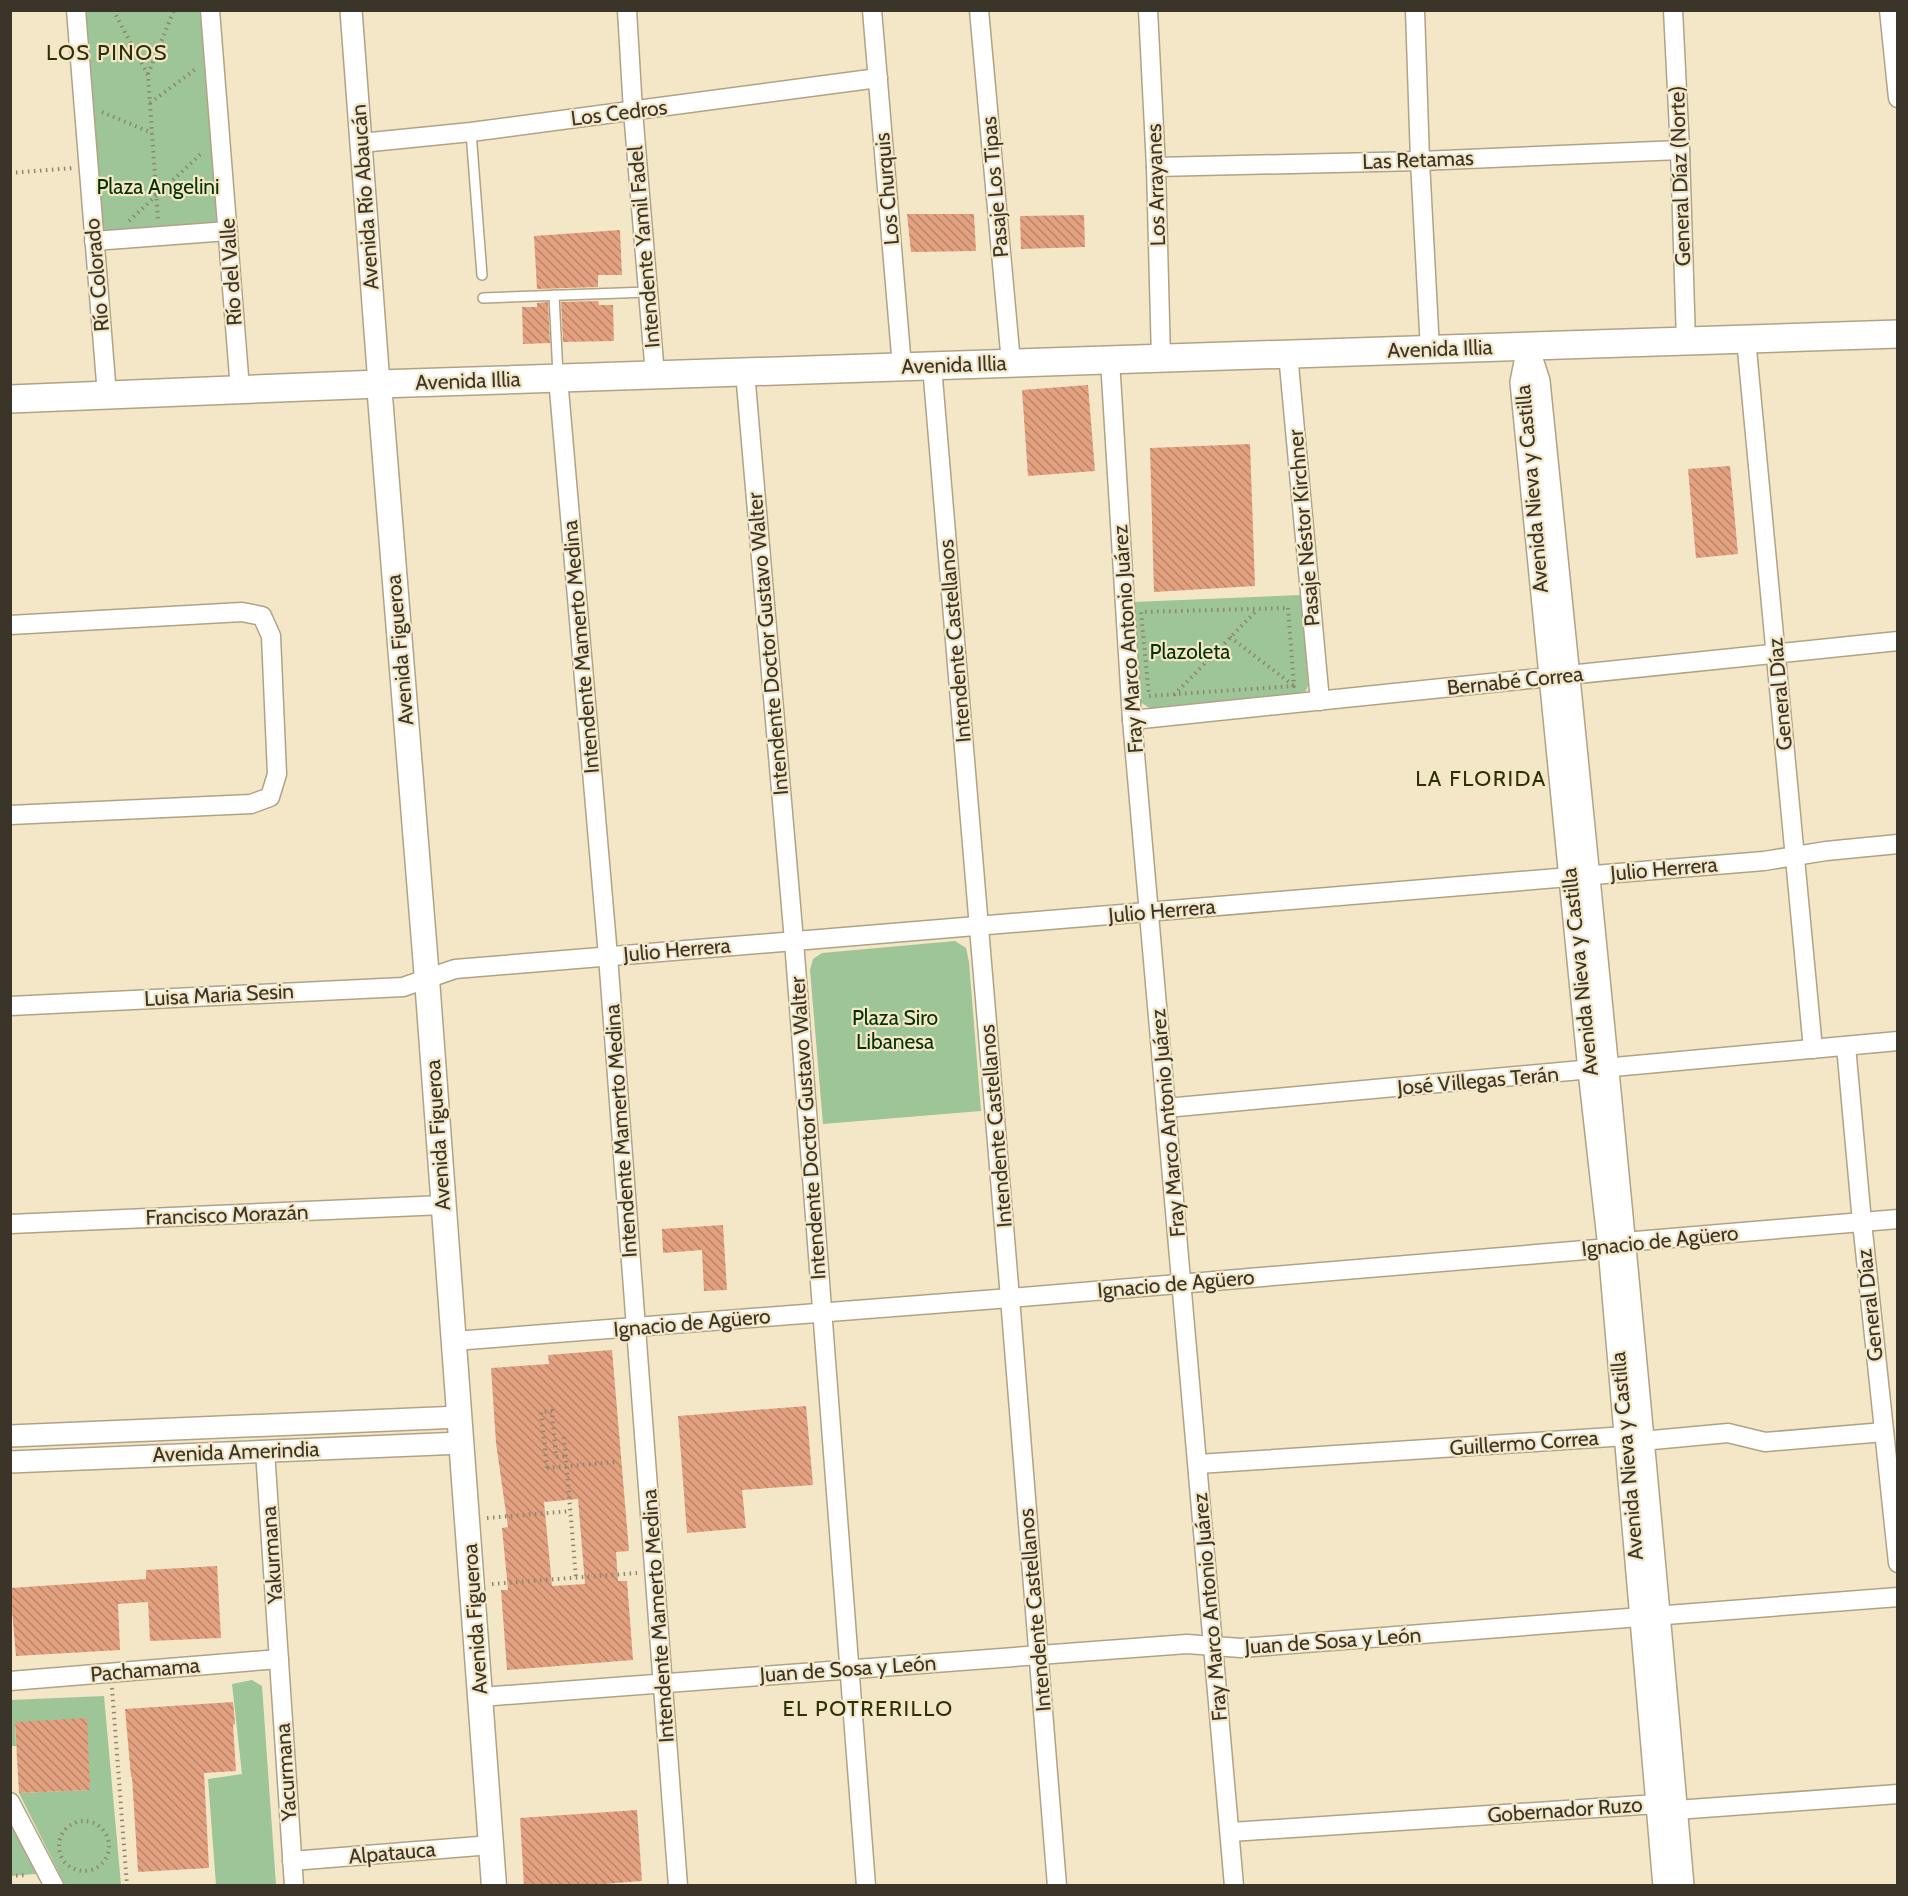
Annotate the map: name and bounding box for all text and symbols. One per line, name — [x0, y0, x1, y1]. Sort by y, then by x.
district label: LOS PINOS — [46, 39, 168, 66]
street label: General Díaz (Norte) — [1664, 85, 1695, 267]
street label: Los Cedros — [569, 94, 669, 131]
street label: Avenida Río Abaucán — [346, 103, 383, 291]
street label: Pasaje Los Tipas — [976, 115, 1014, 259]
street label: Los Arrayanes — [1141, 123, 1170, 247]
street label: Los Churquis — [869, 131, 904, 246]
street label: Intendente Yamil Fadel — [622, 145, 665, 349]
street label: Las Retamas — [1362, 145, 1474, 174]
park label: Plaza Angelini — [96, 174, 220, 199]
street label: Río Colorado — [79, 217, 114, 333]
street label: Río del Valle — [214, 217, 247, 327]
street label: Avenida Illia — [1387, 334, 1493, 363]
street label: Avenida Illia — [901, 350, 1007, 379]
street label: Avenida Illia — [415, 366, 521, 395]
street label: Avenida Nieva y Castilla — [1510, 384, 1553, 594]
street label: Pasaje Néstor Kirchner — [1282, 428, 1326, 628]
street label: Intendente Doctor Gustavo Walter — [742, 491, 793, 797]
street label: Intendente Mamerto Medina — [557, 519, 604, 775]
street label: Fray Marco Antonio Juárez — [1107, 524, 1148, 754]
street label: Intendente Castellanos — [933, 538, 976, 744]
street label: Avenida Figueroa — [380, 574, 419, 726]
street label: General Díaz — [1762, 637, 1797, 751]
park label: Plazoleta — [1150, 639, 1230, 664]
street label: Bernabé Correa — [1446, 661, 1584, 700]
district label: LA FLORIDA — [1415, 765, 1547, 792]
street label: Julio Herrera — [1608, 851, 1719, 886]
street label: Avenida Nieva y Castilla — [1556, 867, 1603, 1077]
street label: Julio Herrera — [1106, 893, 1217, 928]
street label: Julio Herrera — [621, 932, 732, 967]
street label: Intendente Doctor Gustavo Walter — [784, 975, 831, 1281]
street label: Luisa Maria Sesin — [143, 978, 295, 1011]
street label: Intendente Mamerto Medina — [599, 1003, 642, 1259]
park label: Plaza Siro Libanesa — [852, 1005, 938, 1054]
street label: Fray Marco Antonio Juárez — [1145, 1008, 1190, 1238]
street label: Intendente Castellanos — [974, 1023, 1017, 1229]
street label: Avenida Figueroa — [420, 1059, 455, 1211]
street label: José Villegas Terán — [1395, 1061, 1560, 1100]
street label: Francisco Morazán — [145, 1199, 309, 1230]
street label: Ignacio de Agüero — [1580, 1220, 1740, 1261]
street label: General Díaz — [1851, 1247, 1888, 1363]
street label: Ignacio de Agüero — [1096, 1264, 1256, 1303]
street label: Ignacio de Agüero — [612, 1303, 772, 1342]
street label: Avenida Nieva y Castilla — [1605, 1351, 1648, 1561]
street label: Guillermo Correa — [1449, 1425, 1599, 1460]
street label: Avenida Amerindia — [152, 1436, 320, 1467]
street label: Intendente Mamerto Medina — [636, 1488, 679, 1744]
street label: Fray Marco Antonio Juárez — [1187, 1492, 1232, 1722]
street label: Yakurmana — [256, 1505, 287, 1606]
street label: Intendente Castellanos — [1013, 1507, 1056, 1713]
street label: Avenida Figueroa — [457, 1543, 492, 1695]
street label: Juan de Sosa y León — [1243, 1622, 1422, 1659]
street label: Juan de Sosa y León — [758, 1650, 937, 1687]
street label: Pachamama — [89, 1652, 201, 1687]
district label: EL POTRERILLO — [782, 1695, 954, 1722]
street label: Yacurmana — [270, 1722, 301, 1823]
street label: Gobernador Ruzo — [1486, 1792, 1643, 1827]
street label: Alpatauca — [347, 1836, 436, 1869]

